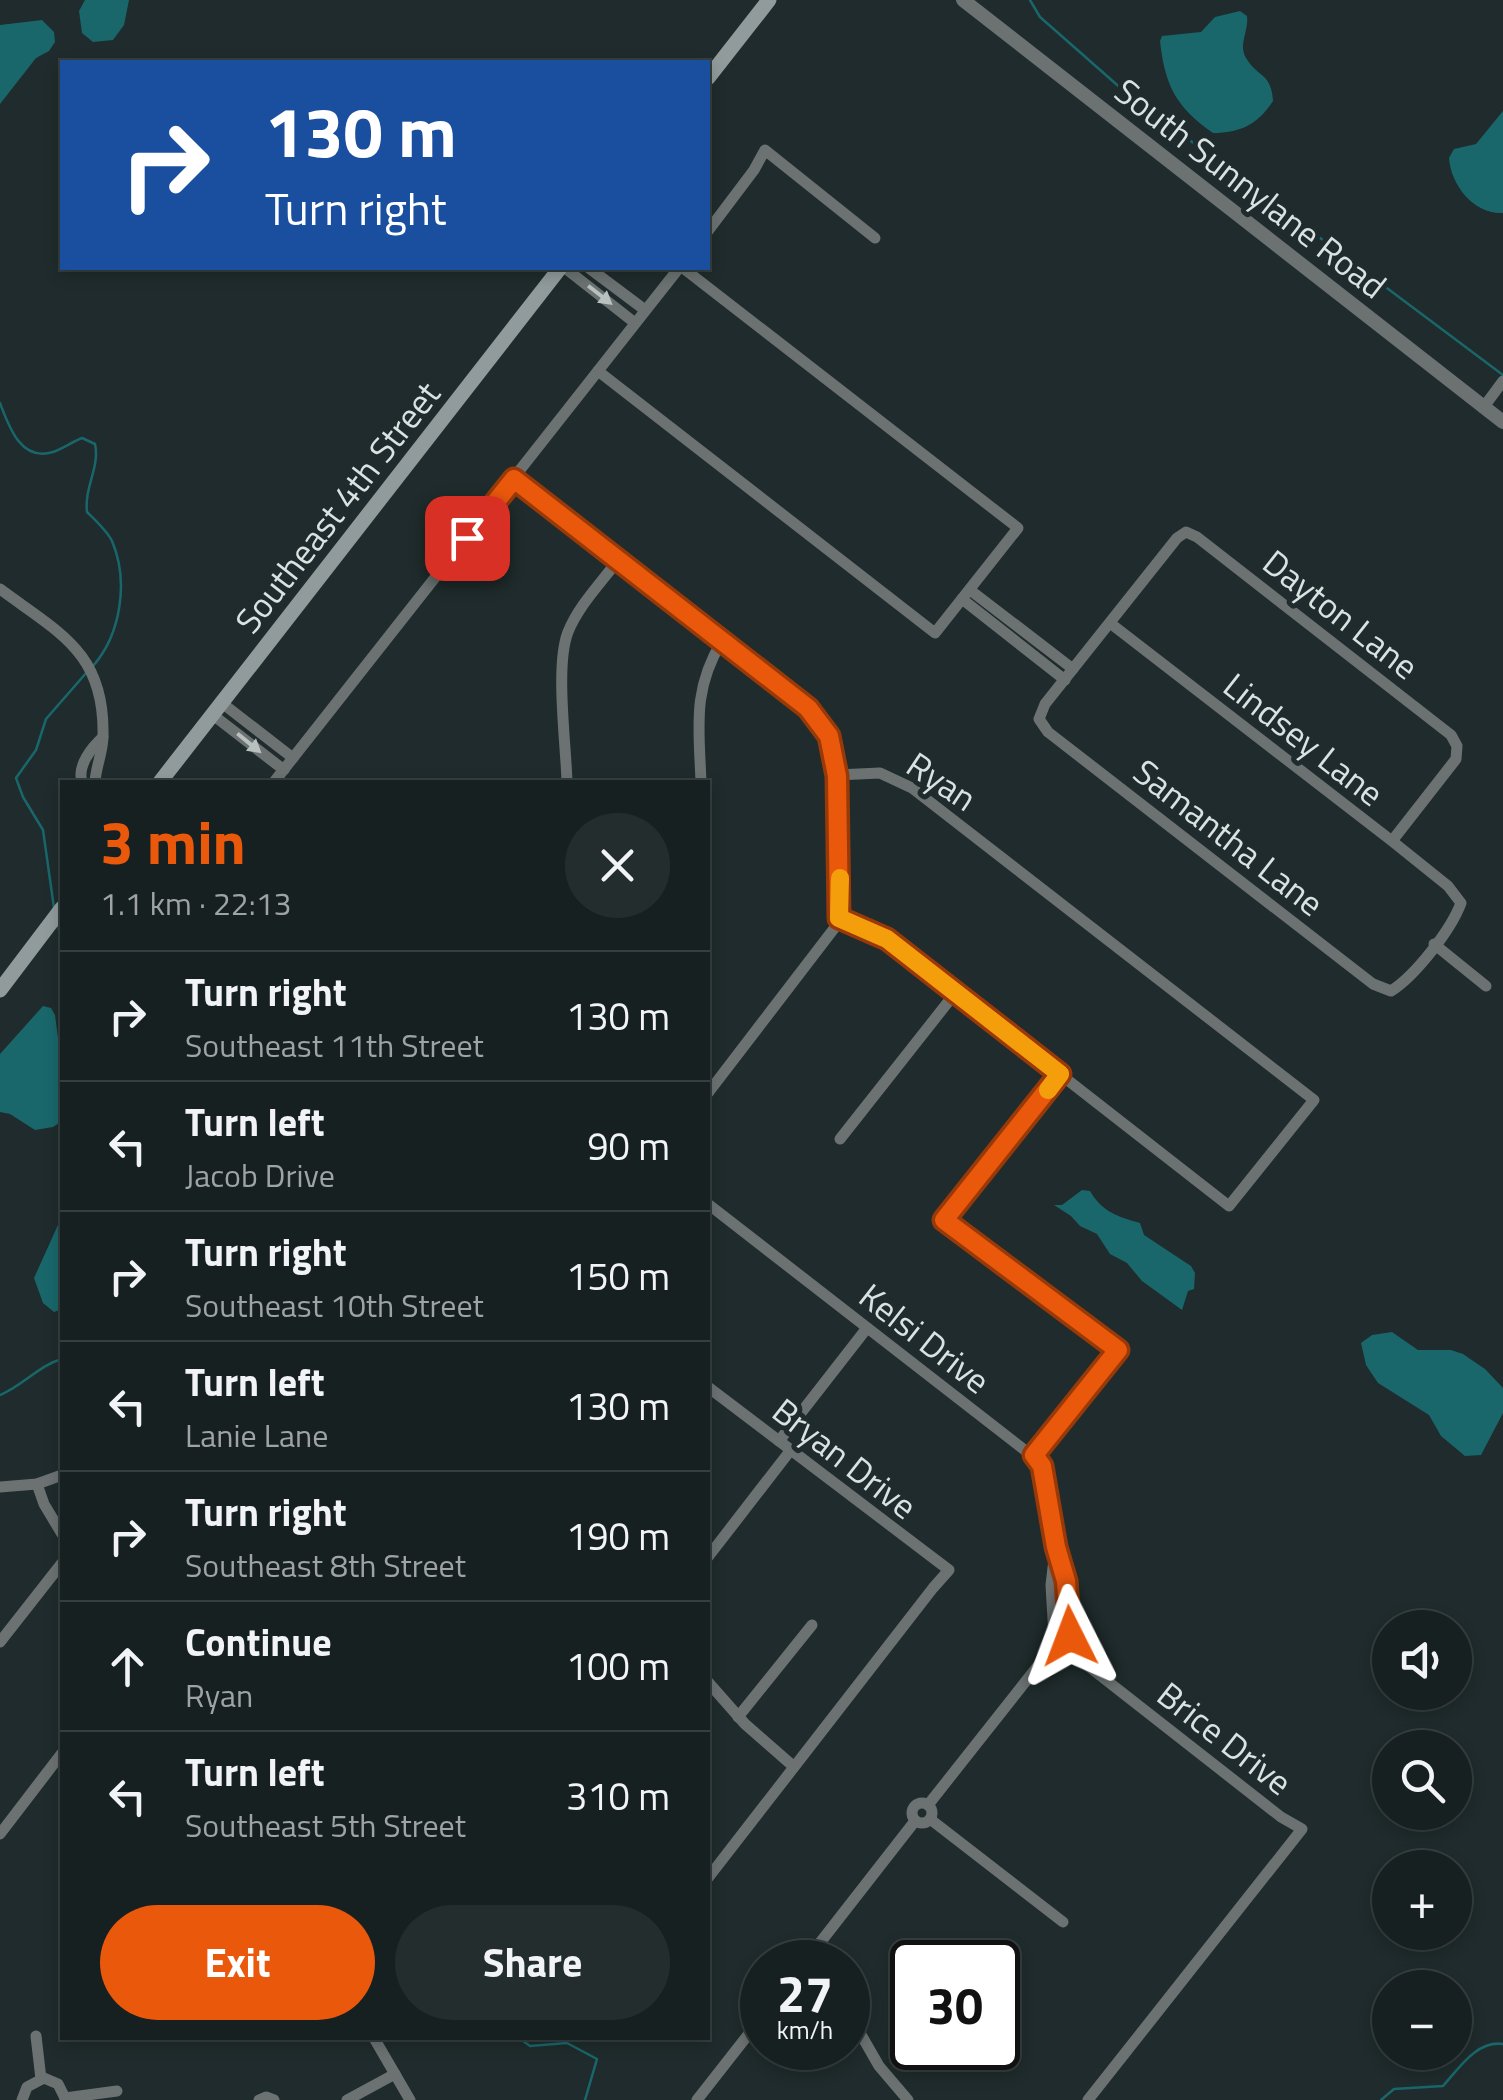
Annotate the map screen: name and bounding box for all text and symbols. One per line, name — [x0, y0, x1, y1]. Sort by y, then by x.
street label: South Sunnylane Road — [1103, 64, 1399, 312]
text: 130 m — [265, 78, 457, 184]
icon: right — [100, 100, 230, 230]
text: Turn right — [265, 174, 447, 242]
one-way arrow — [587, 285, 613, 305]
street label: Southeast 4th Street — [221, 369, 453, 645]
pin — [425, 496, 510, 581]
icon: arrive — [440, 511, 495, 566]
street label: Dayton Lane — [1252, 536, 1430, 692]
street label: Lindsey Lane — [1212, 659, 1396, 819]
one-way arrow — [236, 732, 261, 753]
street label: Ryan — [896, 738, 988, 824]
street label: Samantha Lane — [1122, 745, 1336, 929]
text: 3 min — [100, 796, 246, 887]
button: close — [565, 813, 670, 918]
text: 1.1 km · 22:13 — [100, 879, 292, 927]
text: Turn right — [185, 963, 347, 1021]
text: 130 m — [566, 987, 670, 1045]
icon: right — [100, 989, 155, 1044]
text: Southeast 11th Street — [185, 1021, 484, 1069]
text: Turn left — [185, 1093, 325, 1151]
text: 90 m — [587, 1117, 670, 1175]
icon: left — [100, 1119, 155, 1174]
text: Jacob Drive — [185, 1151, 335, 1199]
text: Turn right — [185, 1223, 347, 1281]
text: 150 m — [566, 1247, 670, 1305]
icon: right — [100, 1249, 155, 1304]
street label: Kelsi Drive — [848, 1270, 1002, 1406]
text: Southeast 10th Street — [185, 1281, 484, 1329]
text: Turn left — [185, 1353, 325, 1411]
text: 130 m — [566, 1377, 670, 1435]
icon: left — [100, 1379, 155, 1434]
street label: Bryan Drive — [761, 1384, 929, 1532]
text: Lanie Lane — [185, 1411, 328, 1459]
text: Turn right — [185, 1483, 347, 1541]
text: 190 m — [566, 1507, 670, 1565]
icon: right — [100, 1509, 155, 1564]
text: Southeast 8th Street — [185, 1541, 466, 1589]
position arrow — [1018, 1584, 1122, 1688]
map controls — [1372, 1610, 1472, 2070]
button: sound — [1372, 1610, 1472, 1710]
text: Continue — [185, 1613, 332, 1671]
text: 100 m — [566, 1637, 670, 1695]
icon: ahead — [100, 1639, 155, 1694]
street label: Brice Drive — [1146, 1668, 1304, 1808]
text: Ryan — [185, 1671, 253, 1719]
button: search — [1372, 1730, 1472, 1830]
text: Turn left — [185, 1743, 325, 1801]
text: 310 m — [566, 1767, 670, 1825]
icon: left — [100, 1769, 155, 1824]
text: Southeast 5th Street — [185, 1801, 466, 1849]
button: + — [1372, 1850, 1472, 1950]
button: Exit — [100, 1905, 375, 2020]
button: Share — [395, 1905, 670, 2020]
speed limit sign: 30 — [890, 1940, 1020, 2070]
text: 27 — [777, 1955, 833, 2031]
button: − — [1372, 1970, 1472, 2070]
text: km/h — [777, 2011, 833, 2049]

